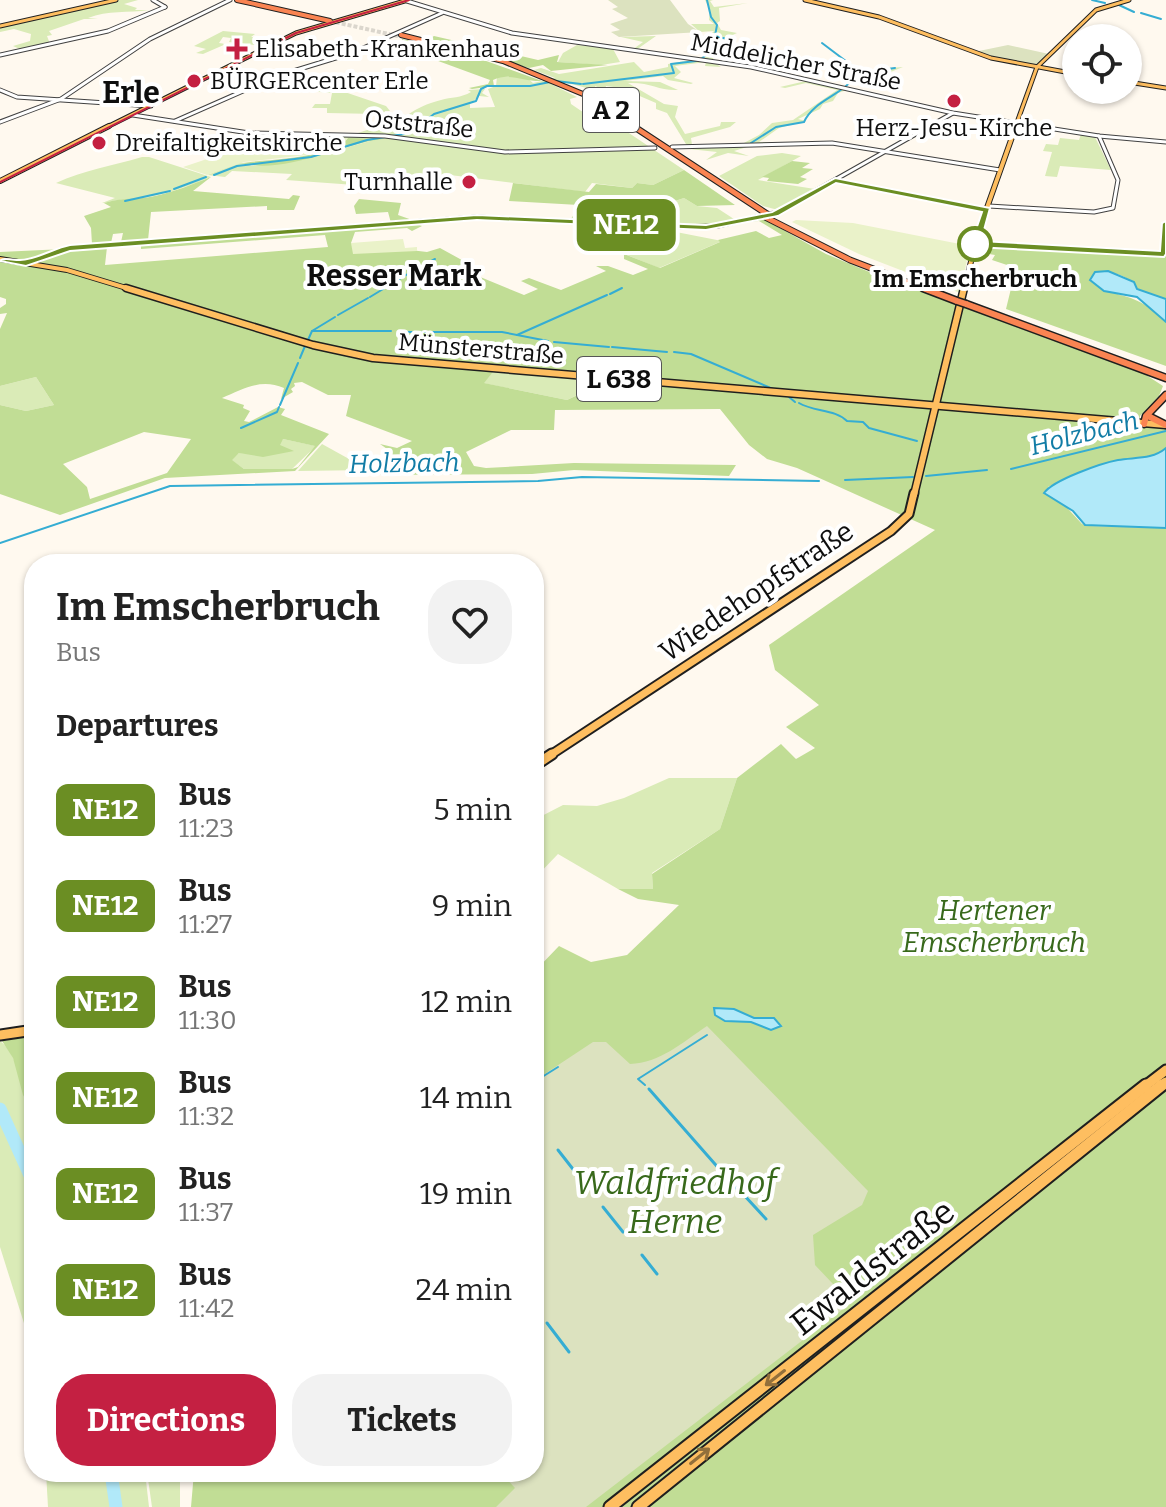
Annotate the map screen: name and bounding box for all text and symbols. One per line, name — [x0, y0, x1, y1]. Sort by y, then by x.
map controls — [1062, 24, 1142, 104]
button: locate — [1062, 24, 1142, 104]
street label: Middelicher Straße — [688, 28, 904, 96]
place label: Elisabeth-Krankenhaus — [255, 35, 520, 63]
marker: Elisabeth-Krankenhaus — [226, 38, 248, 60]
place label: BÜRGERcenter Erle — [210, 67, 429, 95]
marker: BÜRGERcenter Erle — [185, 72, 203, 90]
district label: Erle — [102, 75, 160, 111]
road number: A 2 — [583, 88, 639, 132]
marker: Herz-Jesu-Kirche — [945, 92, 963, 110]
street label: Oststraße — [363, 104, 475, 144]
place label: Herz-Jesu-Kirche — [856, 114, 1052, 142]
place label: Dreifaltigkeitskirche — [115, 129, 343, 157]
marker: Dreifaltigkeitskirche — [90, 134, 108, 152]
place label: Turnhalle — [344, 168, 453, 196]
marker: Turnhalle — [460, 173, 478, 191]
line badge: NE12 — [570, 199, 682, 251]
text: NE12 — [593, 208, 659, 241]
marker: Im Emscherbruch — [958, 227, 992, 261]
district label: Resser Mark — [306, 258, 482, 294]
place label: Im Emscherbruch — [873, 265, 1077, 293]
street label: Münsterstraße — [397, 328, 565, 370]
road number: L 638 — [577, 357, 661, 401]
water label: Holzbach — [1027, 405, 1142, 462]
water label: Holzbach — [348, 447, 460, 480]
street label: Wiedehopfstraße — [653, 514, 859, 668]
button: heart — [428, 580, 512, 664]
text: Im Emscherbruch — [56, 584, 380, 630]
text: Bus — [56, 637, 101, 668]
text: Departures — [56, 708, 219, 744]
text: Bus — [179, 777, 231, 813]
text: 5 min — [433, 792, 512, 828]
text: NE12 — [72, 793, 139, 826]
text: 11:23 — [179, 813, 234, 844]
text: Bus — [179, 873, 231, 909]
text: 9 min — [432, 888, 512, 924]
text: NE12 — [72, 889, 139, 922]
park label: Hertener Emscherbruch — [902, 894, 1086, 959]
text: 11:27 — [179, 909, 232, 940]
text: Bus — [179, 969, 231, 1005]
text: 12 min — [421, 984, 512, 1020]
text: NE12 — [72, 985, 139, 1018]
text: 11:30 — [179, 1005, 237, 1036]
text: Bus — [179, 1065, 231, 1101]
text: 14 min — [420, 1080, 512, 1116]
text: NE12 — [72, 1081, 139, 1114]
text: 11:32 — [179, 1101, 234, 1132]
text: Bus — [179, 1161, 231, 1197]
park label: Waldfriedhof Herne — [574, 1162, 781, 1242]
text: 19 min — [420, 1176, 512, 1212]
text: NE12 — [72, 1177, 139, 1210]
street label: Ewaldstraße — [782, 1191, 962, 1344]
text: 11:37 — [179, 1197, 233, 1228]
text: Bus — [179, 1257, 231, 1293]
text: 24 min — [416, 1272, 512, 1308]
text: NE12 — [72, 1273, 139, 1306]
text: 11:42 — [179, 1293, 234, 1324]
one-way arrow — [765, 1370, 786, 1387]
button: Directions — [56, 1374, 276, 1466]
button: Tickets — [292, 1374, 512, 1466]
one-way arrow — [689, 1448, 710, 1465]

